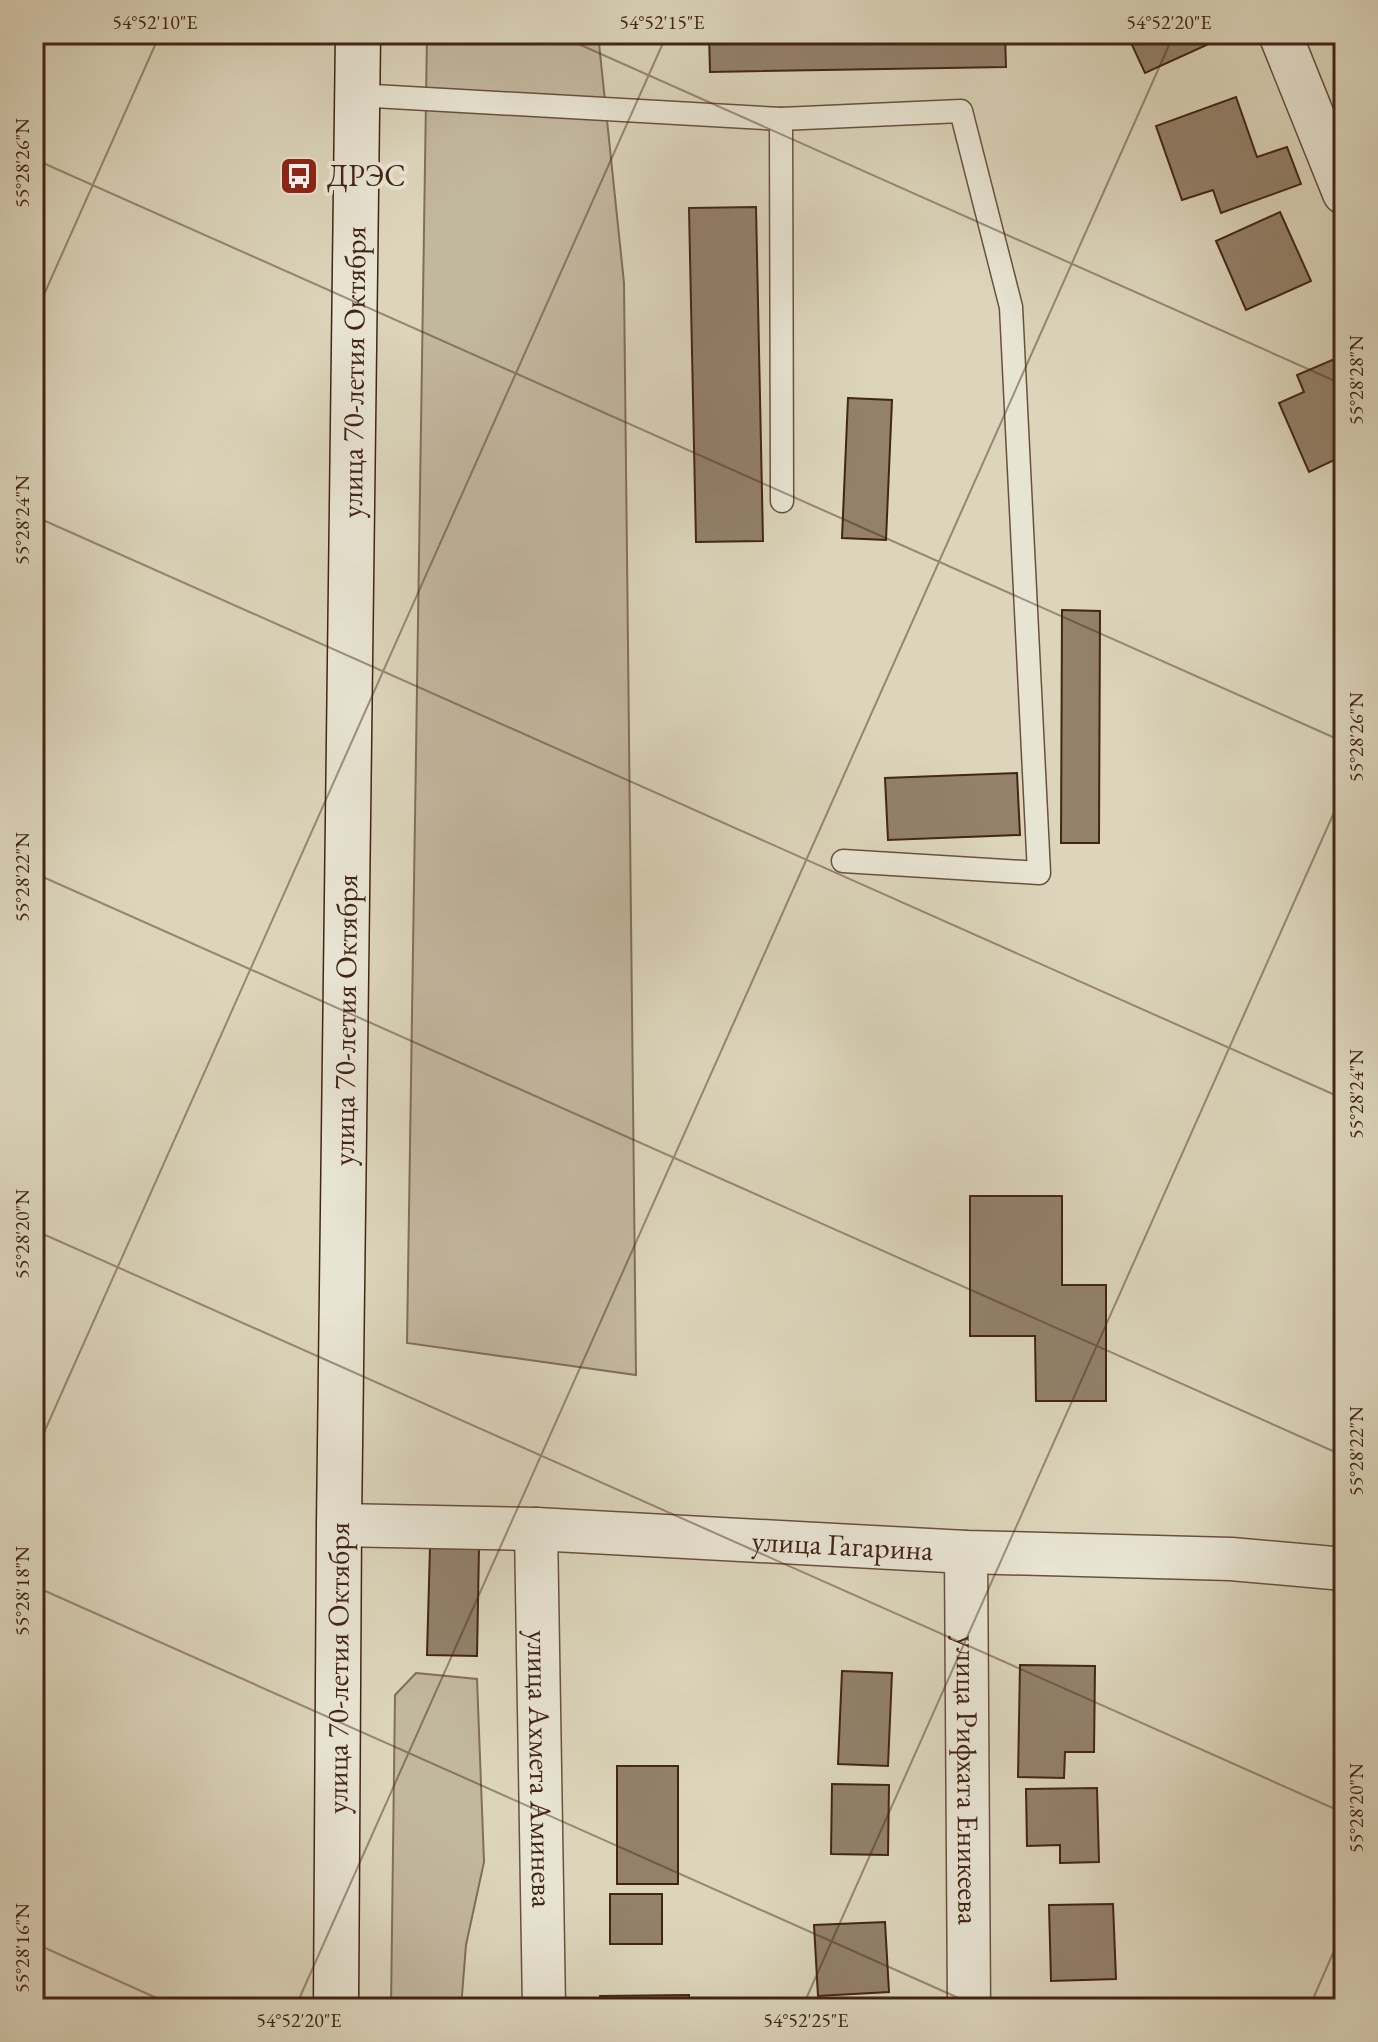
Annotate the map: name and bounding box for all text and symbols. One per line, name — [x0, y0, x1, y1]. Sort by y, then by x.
text: 54°52'10"E — [112, 9, 198, 35]
text: 54°52'15"E — [619, 9, 705, 35]
text: 54°52'20"E — [1126, 9, 1212, 35]
text: 55°28'26"N — [9, 118, 35, 208]
bus stop icon: ДРЭС — [278, 155, 320, 197]
place label: ДРЭС — [327, 156, 406, 195]
street label: улица 70-летия Октября — [332, 226, 375, 518]
text: 55°28'28"N — [1343, 335, 1369, 425]
text: 55°28'24"N — [9, 475, 35, 565]
text: 55°28'26"N — [1343, 692, 1369, 782]
text: 55°28'22"N — [9, 832, 35, 922]
street label: улица 70-летия Октября — [324, 874, 366, 1166]
text: 55°28'24"N — [1343, 1049, 1369, 1139]
text: 55°28'20"N — [9, 1189, 35, 1279]
text: 55°28'22"N — [1343, 1406, 1369, 1496]
street label: улица Гагарина — [751, 1521, 934, 1569]
street label: улица 70-летия Октября — [317, 1522, 358, 1814]
text: 55°28'18"N — [9, 1546, 35, 1636]
street label: улица Ахмета Аминева — [519, 1630, 562, 1908]
street label: улица Рифхата Еникеева — [948, 1635, 988, 1925]
text: 55°28'20"N — [1343, 1763, 1369, 1853]
text: 55°28'16"N — [9, 1903, 35, 1993]
text: 54°52'20"E — [256, 2007, 342, 2033]
text: 54°52'25"E — [763, 2007, 849, 2033]

